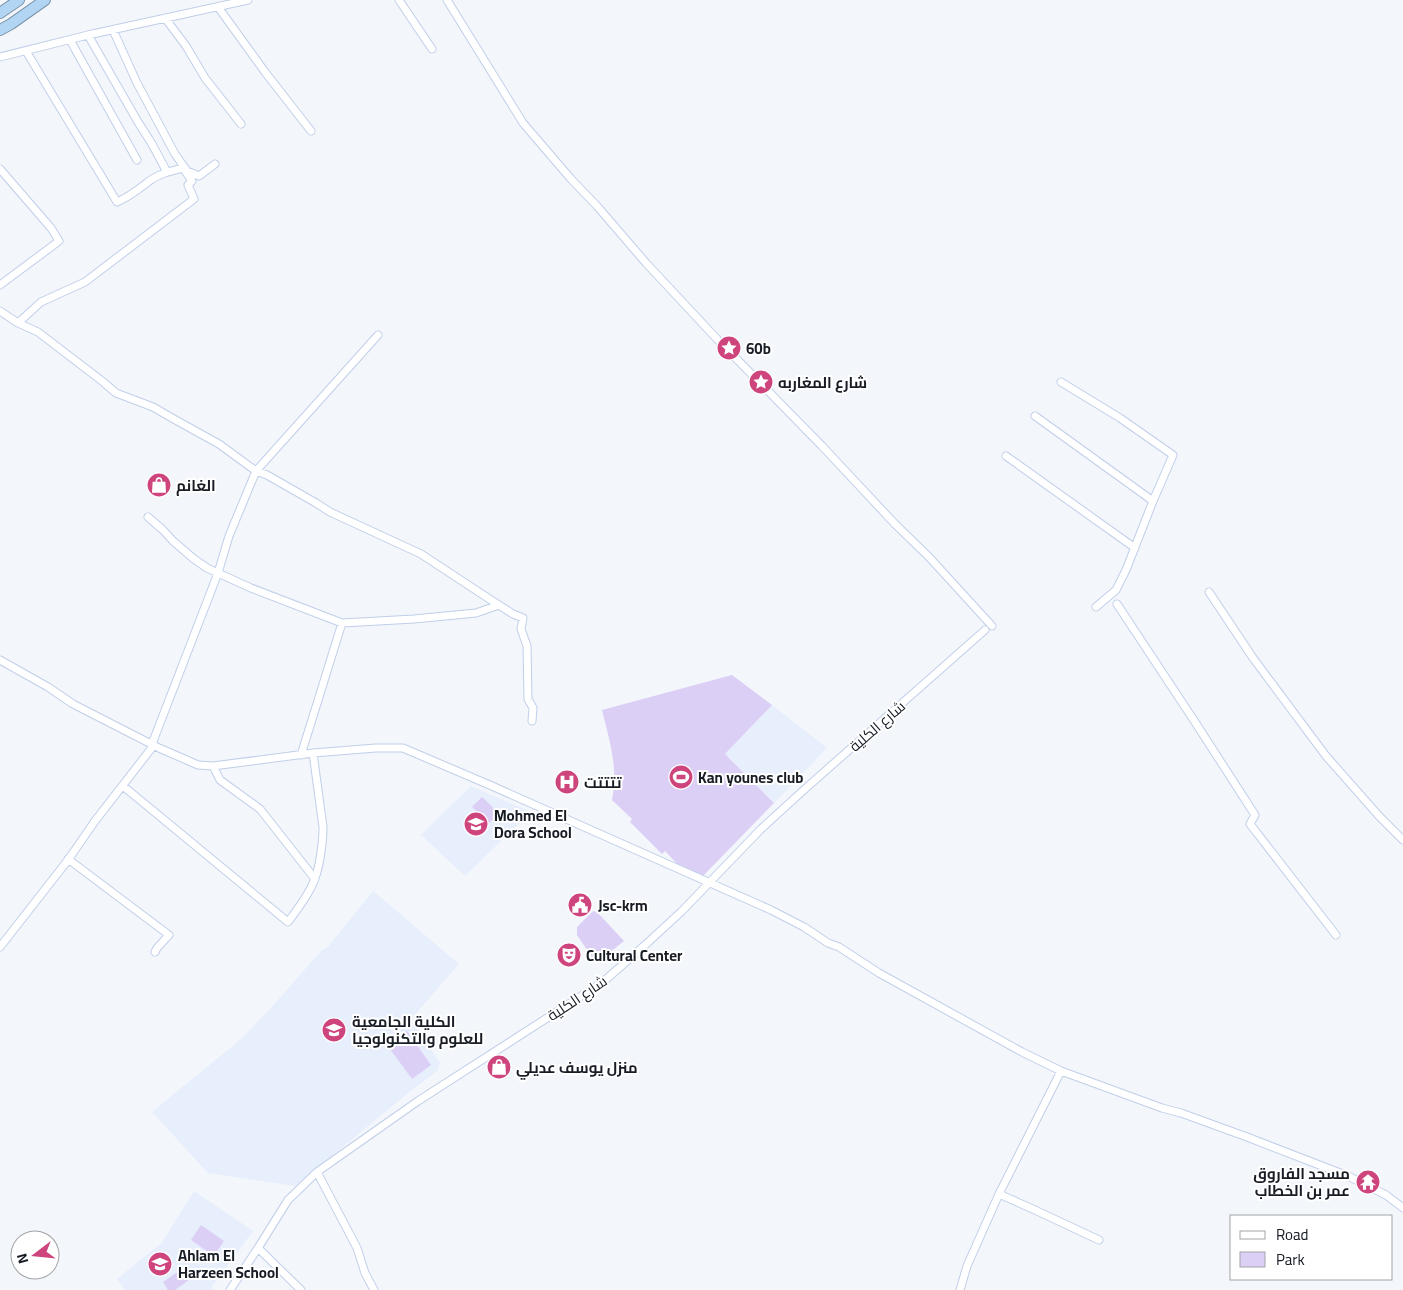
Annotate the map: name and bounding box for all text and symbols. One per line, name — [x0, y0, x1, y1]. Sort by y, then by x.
place label: 60b — [746, 334, 771, 363]
place icon: 60b — [716, 335, 742, 361]
place label: شارع المغاربه — [778, 368, 867, 397]
place icon: شارع المغاربه — [748, 369, 774, 395]
place label: الغانم — [176, 471, 216, 500]
shop icon: الغانم — [146, 472, 172, 498]
street label: شارع الكلية — [842, 693, 912, 759]
place label: Kan younes club — [698, 763, 803, 792]
sports icon: Kan younes club — [668, 764, 694, 790]
place label: تتتتت — [584, 768, 622, 797]
hospital icon: تتتتت — [554, 769, 580, 795]
place label: Mohmed El Dora School — [494, 801, 572, 847]
school or university icon: Mohmed El Dora School — [463, 811, 489, 837]
place label: Jsc-krm — [598, 891, 648, 920]
public building icon: Jsc-krm — [567, 892, 593, 918]
place label: Cultural Center — [586, 941, 683, 970]
theatre icon: Cultural Center — [556, 942, 582, 968]
street label: شارع الكلية — [541, 967, 613, 1029]
place label: الكلية الجامعية للعلوم والتكنولوجيا — [352, 1007, 483, 1053]
school or university icon: الكلية الجامعية للعلوم والتكنولوجيا — [321, 1017, 347, 1043]
place label: منزل يوسف عديلي — [516, 1053, 638, 1082]
shop icon: منزل يوسف عديلي — [486, 1054, 512, 1080]
place label: مسجد الفاروق عمر بن الخطاب — [1253, 1159, 1350, 1205]
temple icon: مسجد الفاروق عمر بن الخطاب — [1355, 1169, 1381, 1195]
legend — [1230, 1215, 1393, 1280]
text: Road — [1276, 1220, 1309, 1249]
north arrow — [10, 1230, 60, 1280]
place label: Ahlam El Harzeen School — [178, 1241, 279, 1287]
text: Park — [1276, 1245, 1305, 1274]
text: N — [9, 1250, 36, 1267]
school or university icon: Ahlam El Harzeen School — [147, 1251, 173, 1277]

